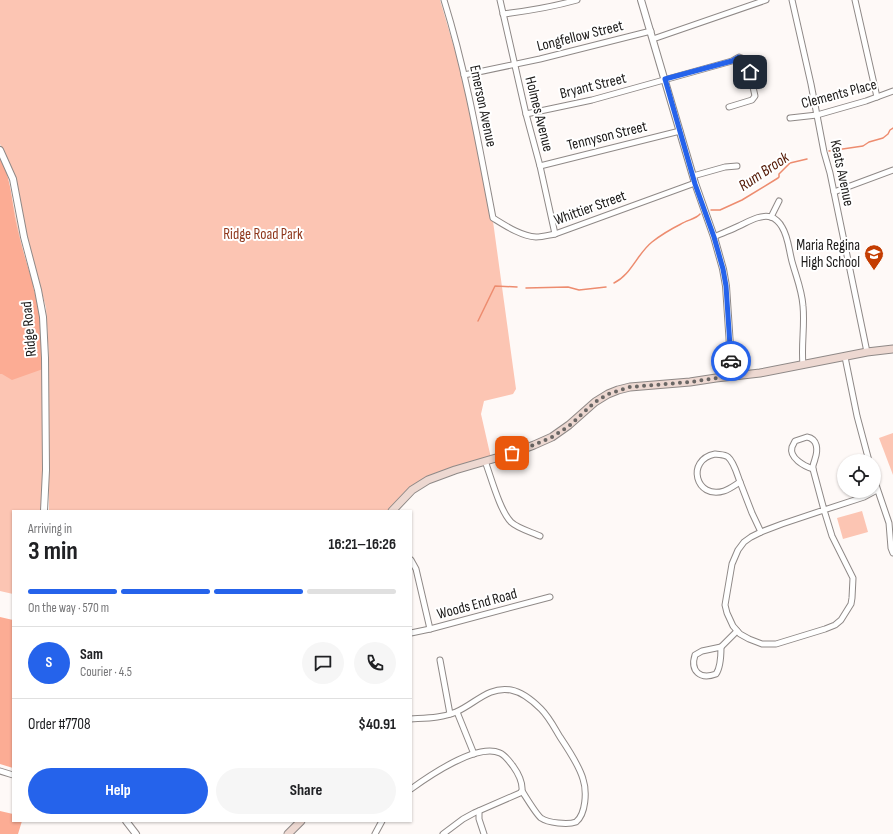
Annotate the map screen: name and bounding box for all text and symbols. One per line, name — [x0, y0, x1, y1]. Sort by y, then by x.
street label: Longfellow Street — [535, 16, 626, 56]
pin — [733, 55, 767, 89]
icon: home — [739, 61, 761, 83]
street label: Emerson Avenue — [465, 63, 501, 149]
street label: Bryant Street — [558, 69, 628, 103]
street label: Holmes Avenue — [520, 74, 558, 154]
street label: Clements Place — [799, 75, 879, 113]
street label: Tennyson Street — [565, 117, 649, 155]
street label: Keats Avenue — [826, 138, 858, 208]
water label: Rum Brook — [735, 148, 794, 196]
street label: Whittier Street — [551, 186, 629, 230]
park label: Ridge Road Park — [223, 225, 303, 244]
place label: Maria Regina High School — [796, 236, 860, 272]
school or university icon: Maria Regina High School — [863, 243, 885, 271]
street label: Ridge Road — [17, 301, 41, 357]
courier — [711, 341, 751, 381]
icon: car — [720, 350, 742, 372]
pin — [495, 436, 529, 470]
icon: bag — [501, 442, 523, 464]
map controls — [837, 454, 881, 498]
button: locate — [837, 454, 881, 498]
text: Arriving in — [28, 521, 72, 537]
text: 16:21–16:26 — [329, 535, 396, 554]
text: 3 min — [28, 536, 78, 567]
street label: Woods End Road — [435, 584, 519, 624]
text: On the way · 570 m — [28, 600, 109, 616]
button: chat — [302, 642, 344, 684]
button: phone — [354, 642, 396, 684]
text: Sam — [80, 645, 103, 664]
text: S — [46, 653, 52, 672]
text: Courier · 4.5 — [80, 664, 132, 680]
text: Order #7708 — [28, 715, 91, 734]
text: $40.91 — [358, 715, 396, 734]
button: Help — [28, 768, 208, 814]
button: Share — [216, 768, 396, 814]

